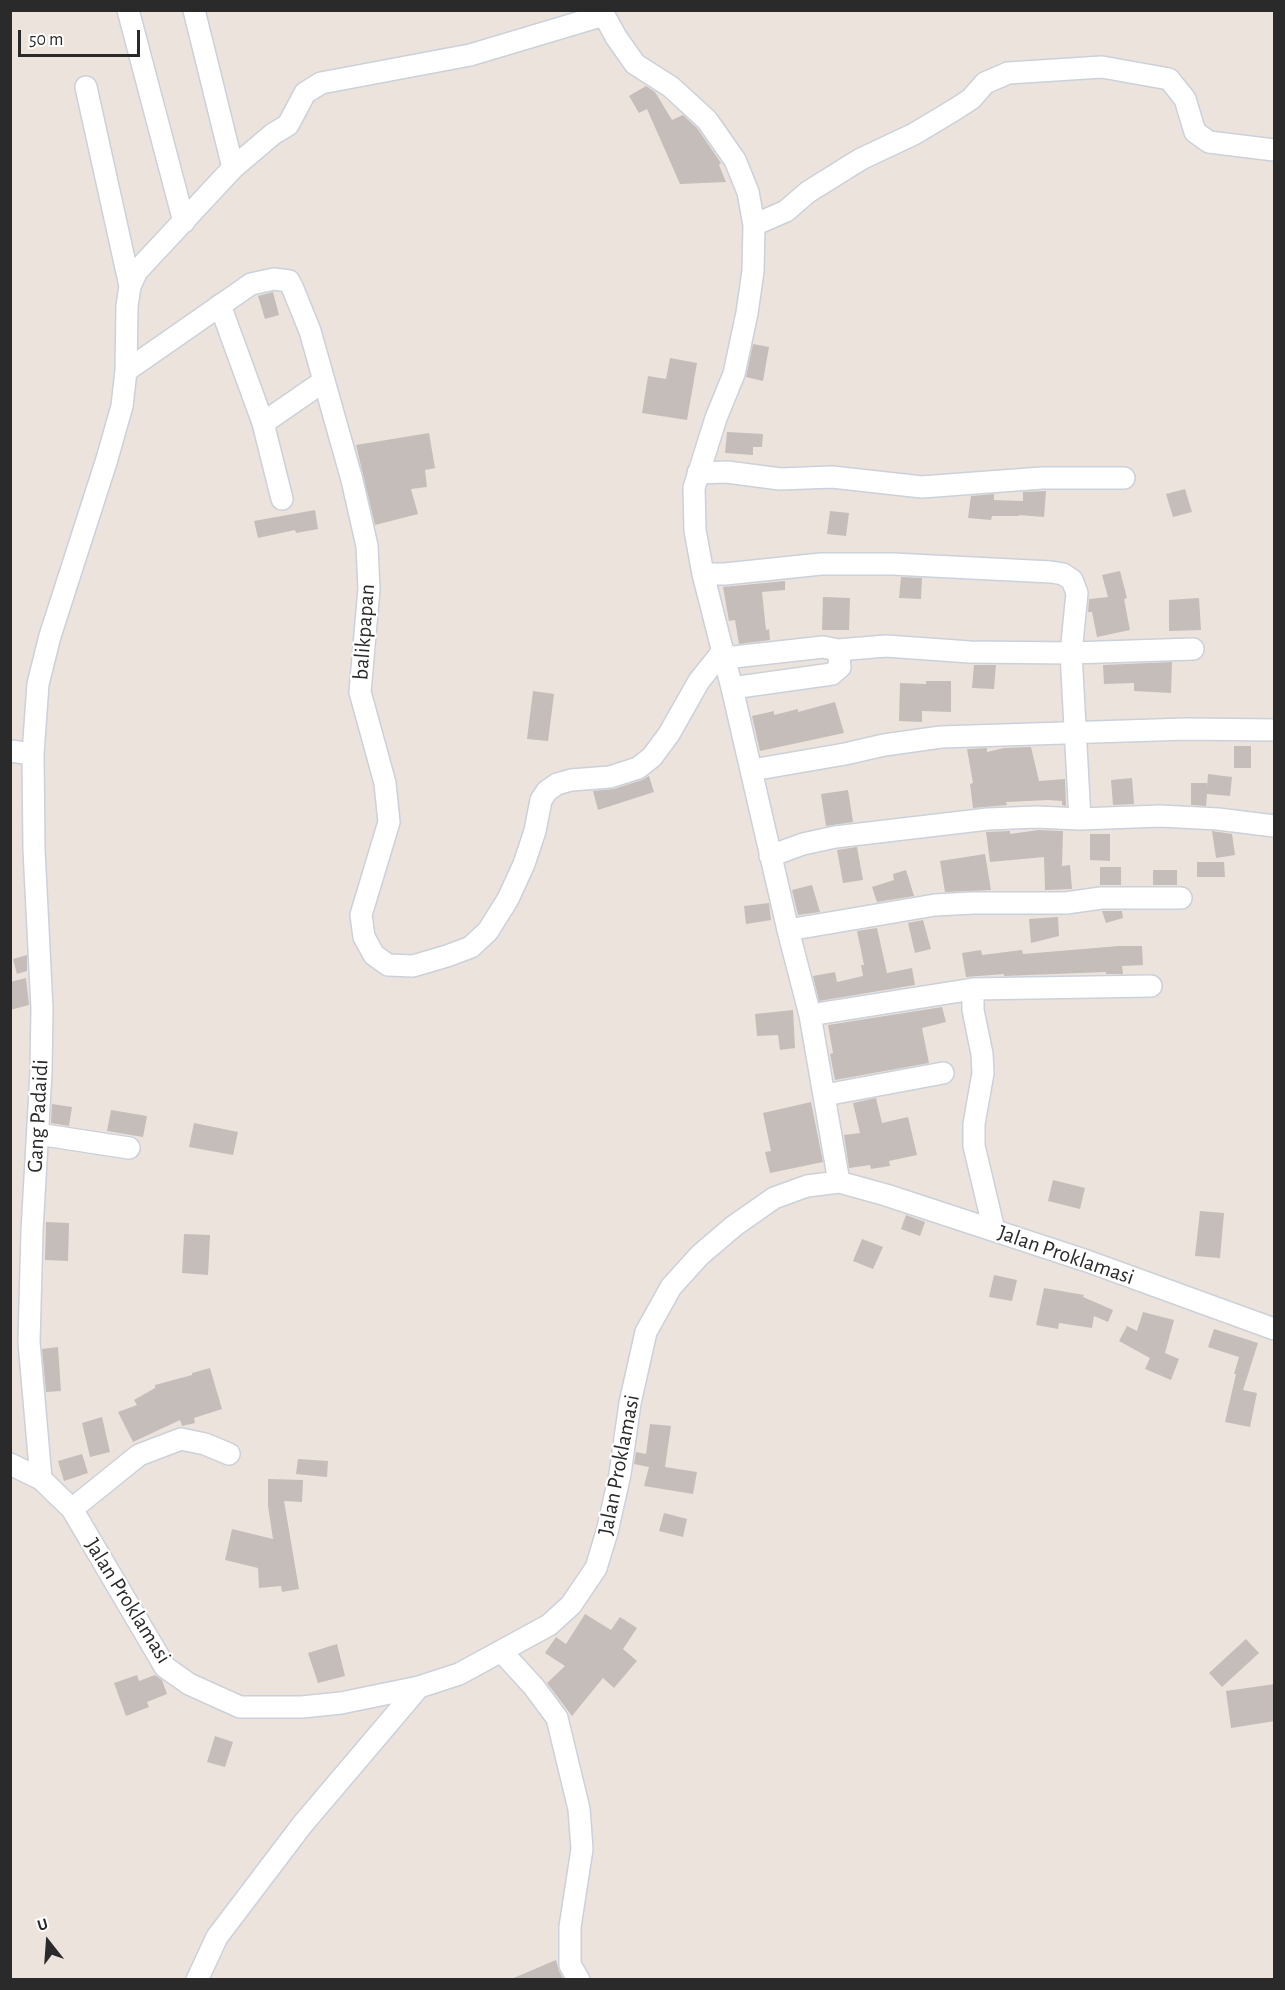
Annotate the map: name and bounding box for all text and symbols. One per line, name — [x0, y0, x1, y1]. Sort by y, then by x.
scale bar — [21, 18, 142, 56]
text: 50 m — [29, 31, 63, 49]
street label: balikpapan — [347, 583, 381, 681]
street label: Gang Padaidi — [22, 1059, 54, 1173]
street label: Jalan Proklamasi — [994, 1219, 1138, 1291]
street label: Jalan Proklamasi — [592, 1393, 646, 1537]
street label: Jalan Proklamasi — [79, 1534, 177, 1668]
north arrow — [18, 1912, 78, 1972]
text: U — [36, 1916, 50, 1934]

